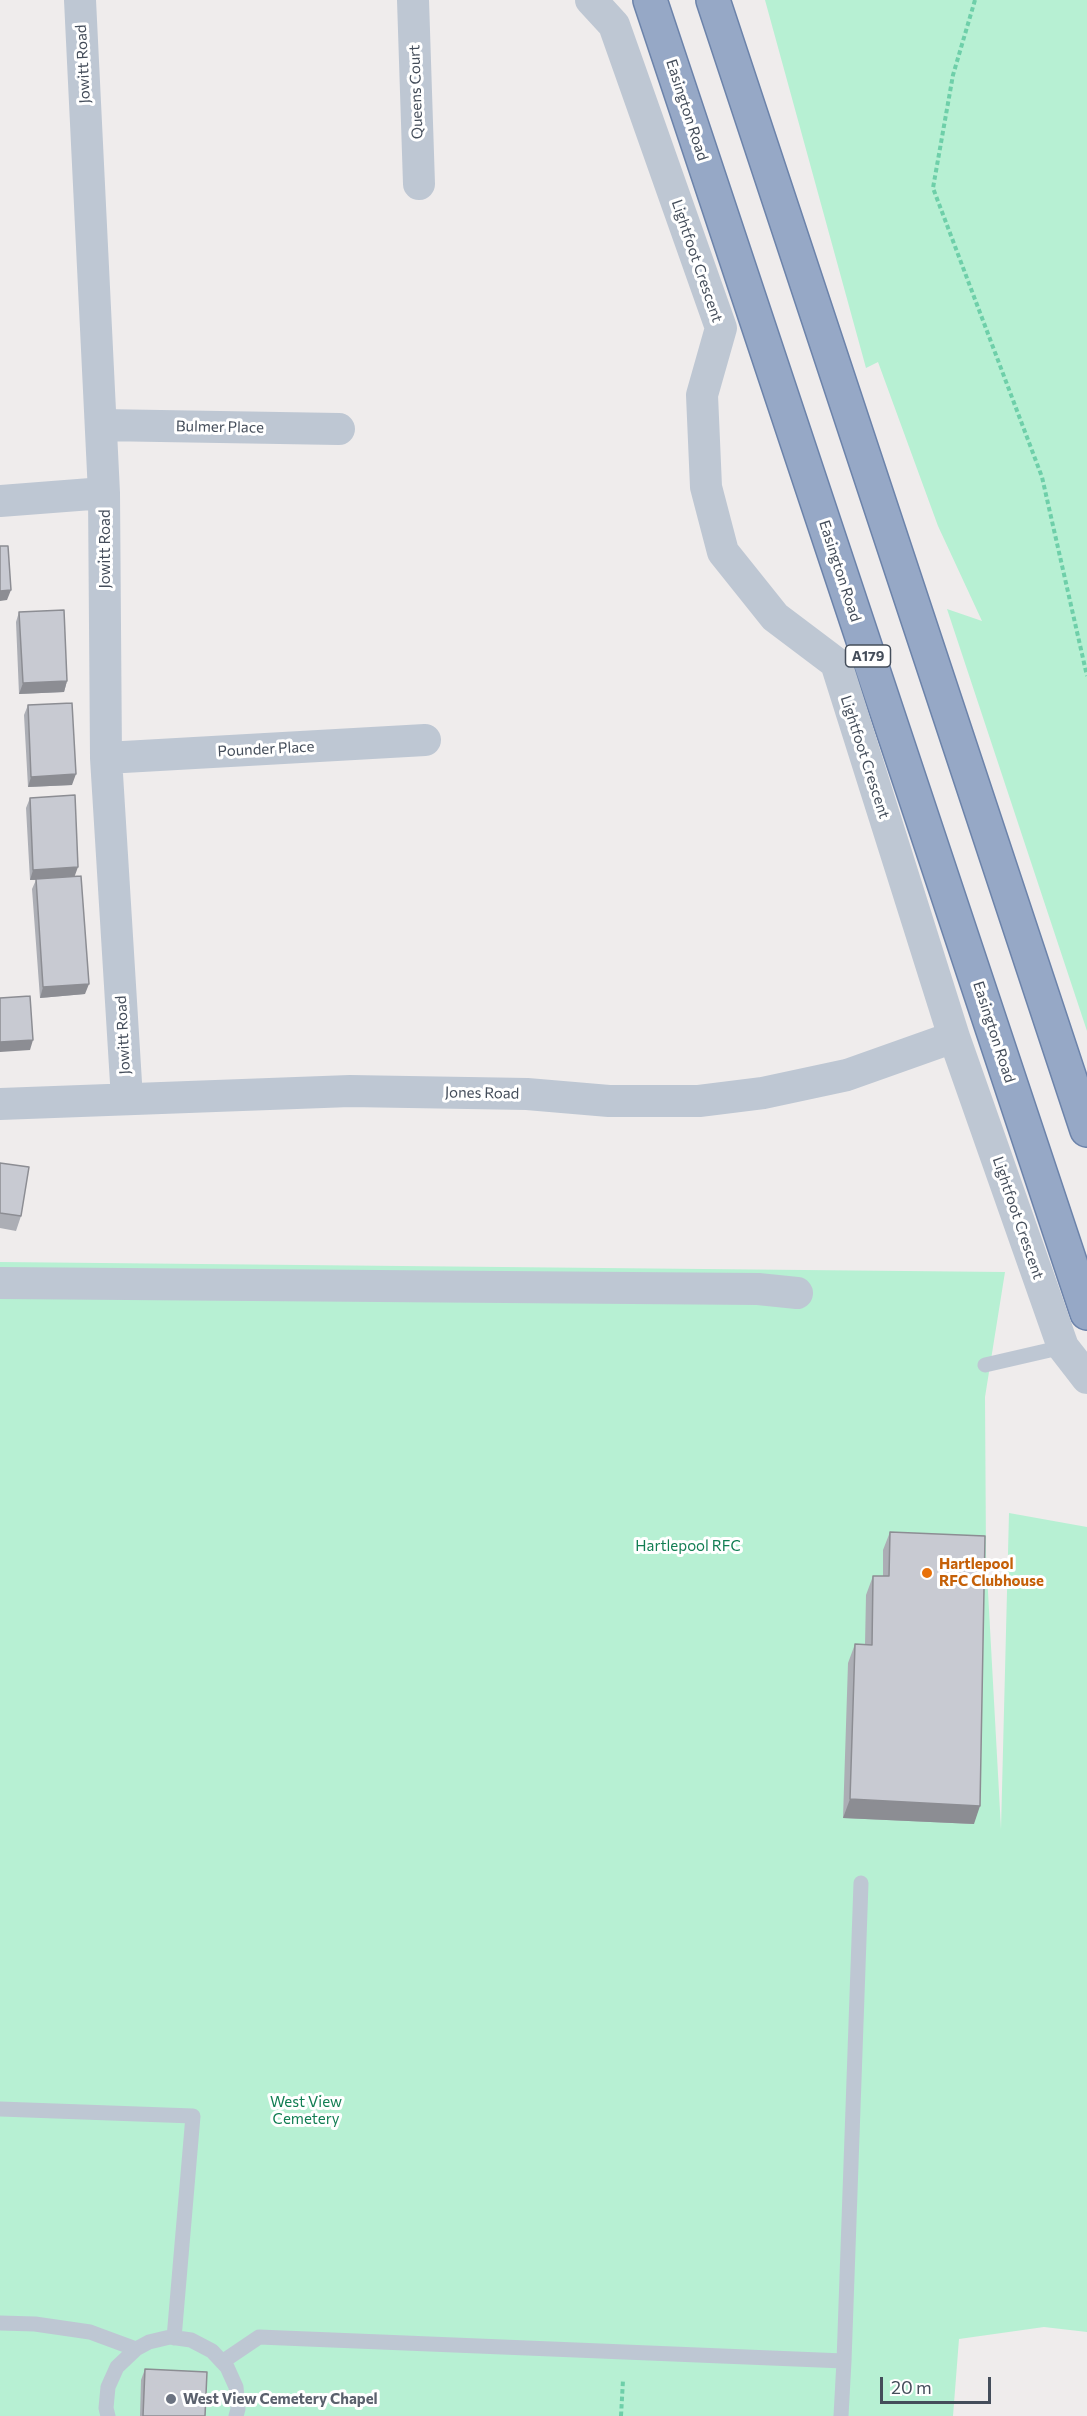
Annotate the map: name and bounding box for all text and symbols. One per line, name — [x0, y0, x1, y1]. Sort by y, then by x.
street label: Jowitt Road — [72, 24, 94, 104]
street label: Queens Court — [405, 44, 427, 140]
street label: Easington Road — [662, 57, 712, 163]
street label: Lightfoot Crescent — [668, 197, 726, 325]
street label: Bulmer Place — [176, 417, 264, 437]
street label: Jowitt Road — [96, 509, 114, 589]
street label: Easington Road — [815, 518, 865, 624]
road number: A179 — [846, 645, 890, 667]
street label: Lightfoot Crescent — [837, 693, 893, 821]
street label: Pounder Place — [217, 737, 315, 761]
street label: Easington Road — [969, 979, 1019, 1085]
street label: Jowitt Road — [112, 995, 134, 1075]
street label: Jones Road — [445, 1083, 519, 1103]
street label: Lightfoot Crescent — [989, 1154, 1047, 1282]
park label: Hartlepool RFC — [635, 1537, 741, 1555]
place label: Hartlepool RFC Clubhouse — [939, 1555, 1044, 1590]
marker: Hartlepool RFC Clubhouse — [920, 1566, 934, 1580]
park label: West View Cemetery — [270, 2093, 342, 2128]
scale bar — [883, 2365, 994, 2403]
text: 20 m — [891, 2376, 932, 2398]
place label: West View Cemetery Chapel — [183, 2390, 378, 2408]
marker: West View Cemetery Chapel — [164, 2392, 178, 2406]

